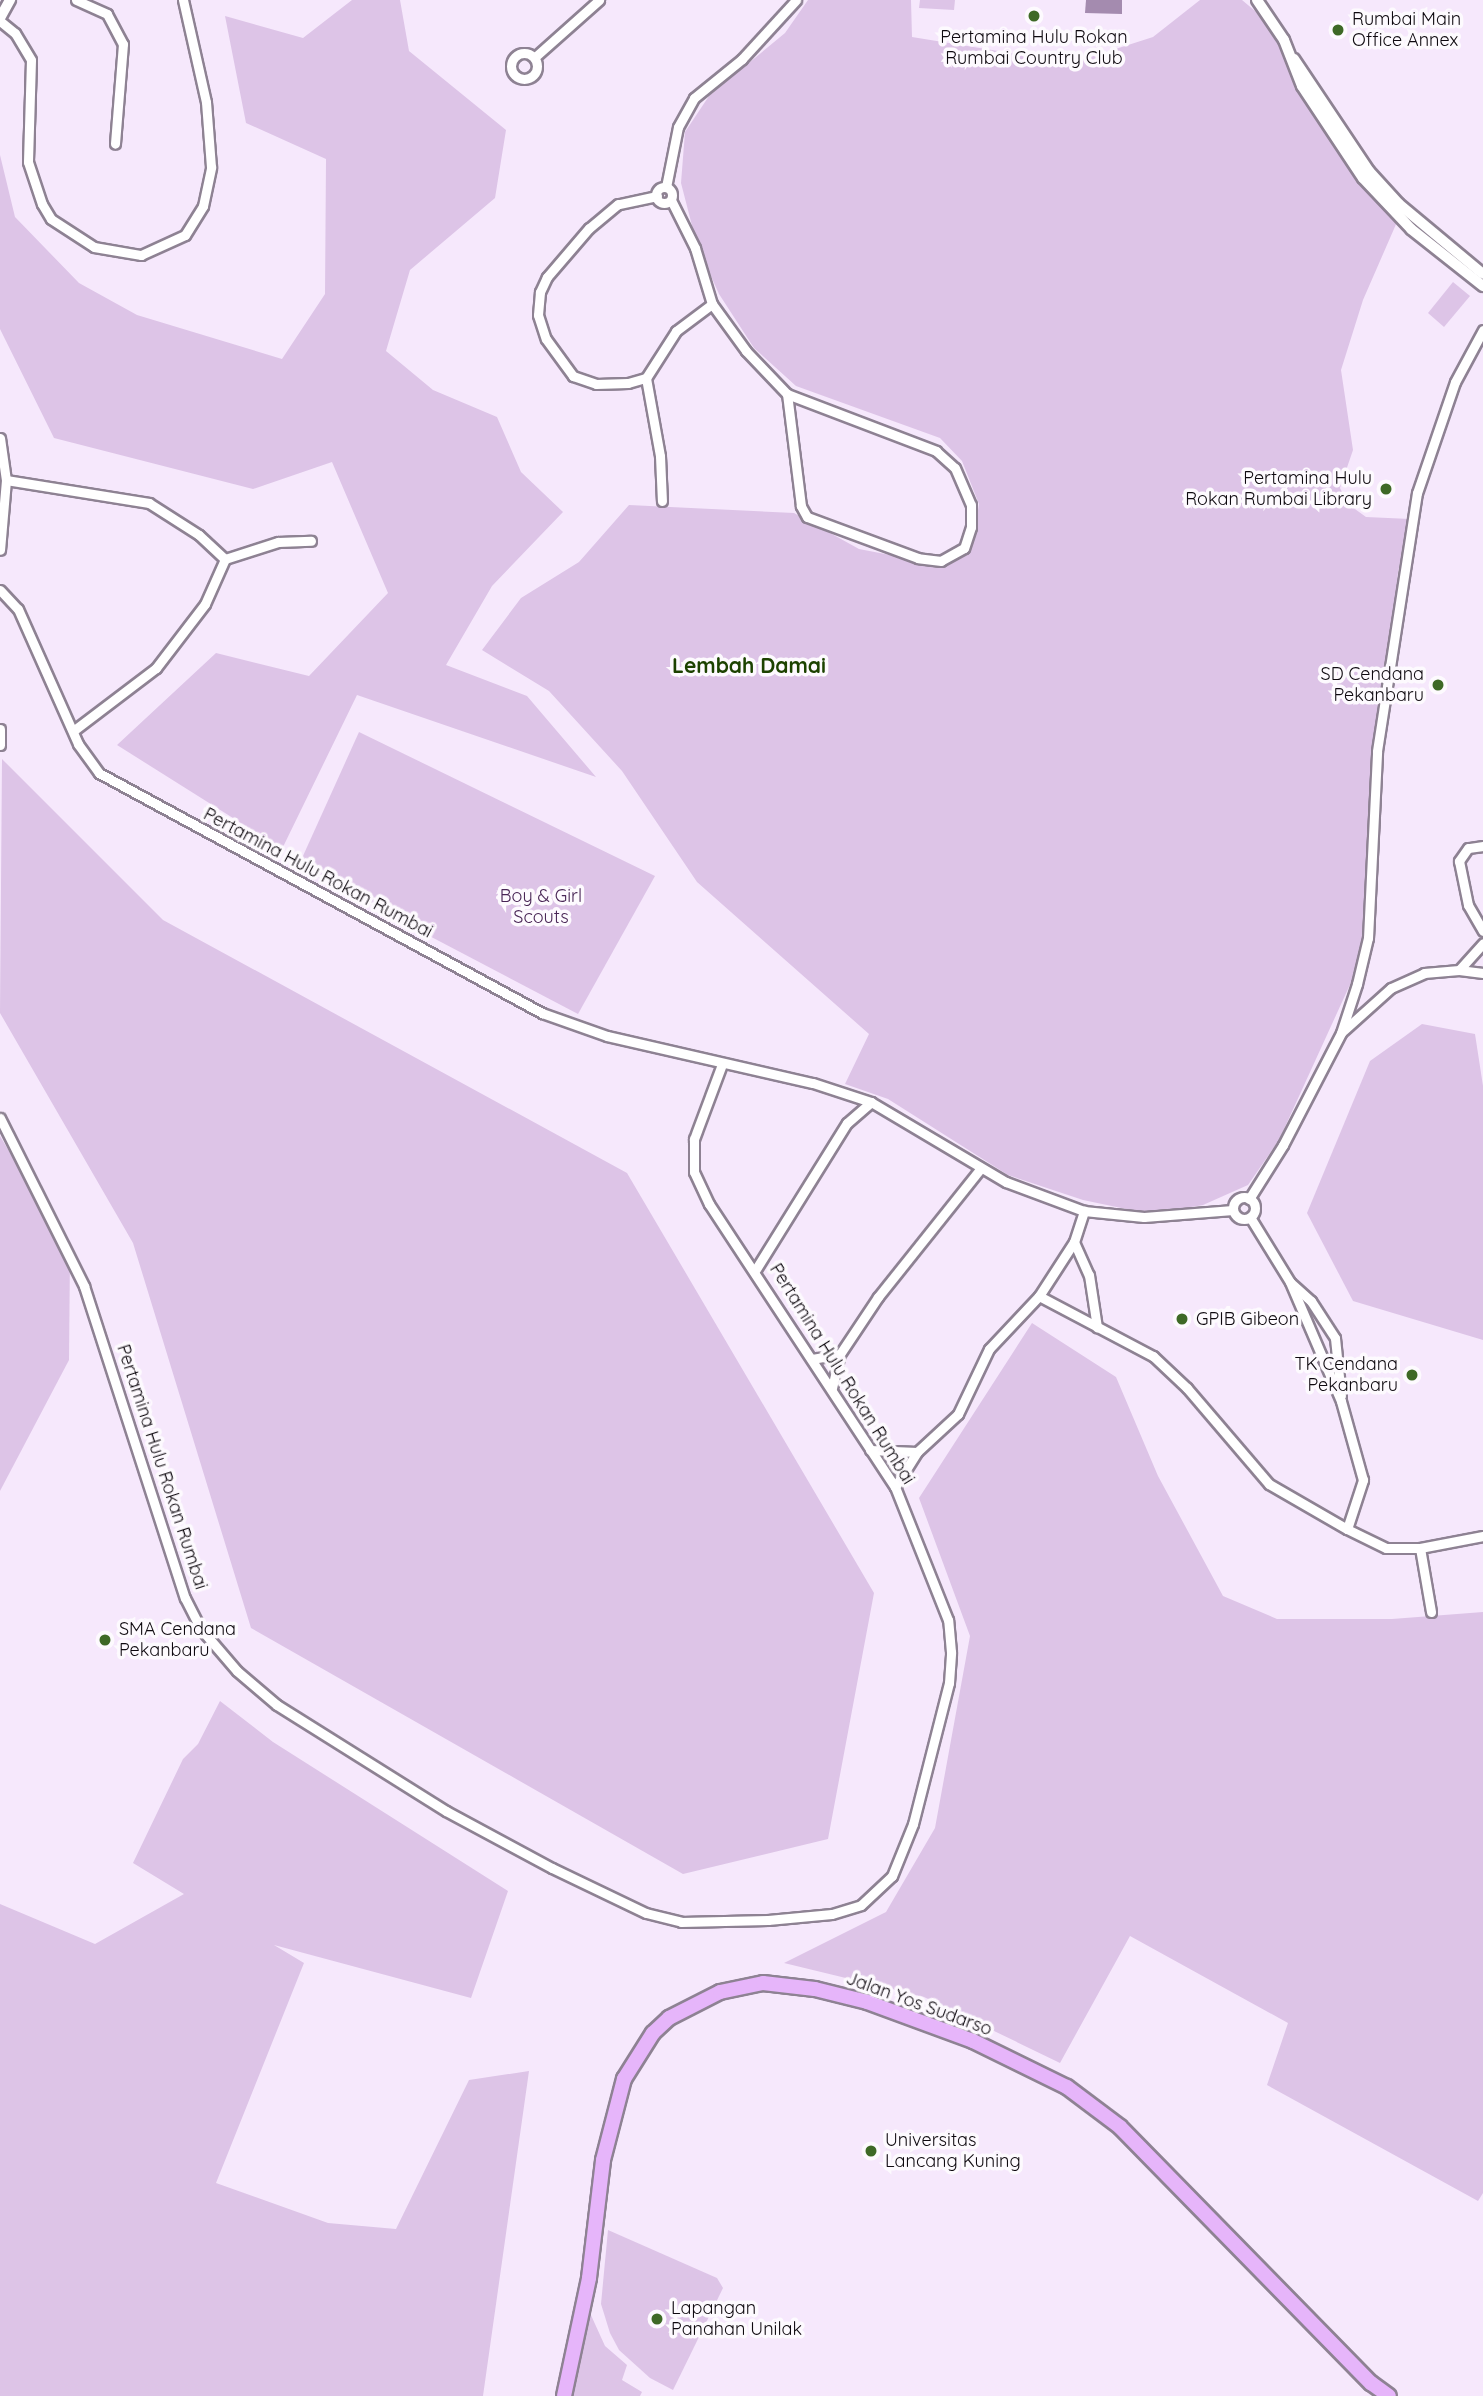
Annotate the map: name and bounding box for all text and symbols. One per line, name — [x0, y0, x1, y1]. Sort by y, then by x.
marker: Pertamina Hulu Rokan Rumbai Country Club — [1026, 8, 1042, 24]
place label: Rumbai Main Office Annex — [1352, 9, 1461, 52]
marker: Rumbai Main Office Annex — [1330, 22, 1346, 38]
place label: Pertamina Hulu Rokan Rumbai Country Club — [940, 27, 1128, 70]
place label: Pertamina Hulu Rokan Rumbai Library — [1185, 468, 1372, 510]
marker: Pertamina Hulu Rokan Rumbai Library — [1378, 481, 1394, 497]
district label: Lembah Damai — [672, 652, 826, 678]
place label: SD Cendana Pekanbaru — [1321, 664, 1424, 706]
marker: SD Cendana Pekanbaru — [1430, 677, 1446, 693]
street label: Pertamina Hulu Rokan Rumbai — [200, 803, 436, 943]
park label: Boy & Girl Scouts — [500, 886, 582, 928]
street label: Pertamina Hulu Rokan Rumbai — [765, 1260, 919, 1488]
place label: GPIB Gibeon — [1196, 1308, 1299, 1330]
marker: GPIB Gibeon — [1174, 1311, 1190, 1327]
street label: Pertamina Hulu Rokan Rumbai — [112, 1342, 212, 1592]
place label: TK Cendana Pekanbaru — [1295, 1354, 1398, 1396]
marker: TK Cendana Pekanbaru — [1404, 1367, 1420, 1383]
place label: SMA Cendana Pekanbaru — [119, 1619, 236, 1662]
marker: SMA Cendana Pekanbaru — [97, 1632, 113, 1648]
street label: Jalan Yos Sudarso — [843, 1968, 995, 2040]
place label: Universitas Lancang Kuning — [885, 2130, 1021, 2172]
marker: Universitas Lancang Kuning — [863, 2143, 879, 2159]
place label: Lapangan Panahan Unilak — [671, 2298, 802, 2340]
marker: Lapangan Panahan Unilak — [649, 2311, 665, 2327]

